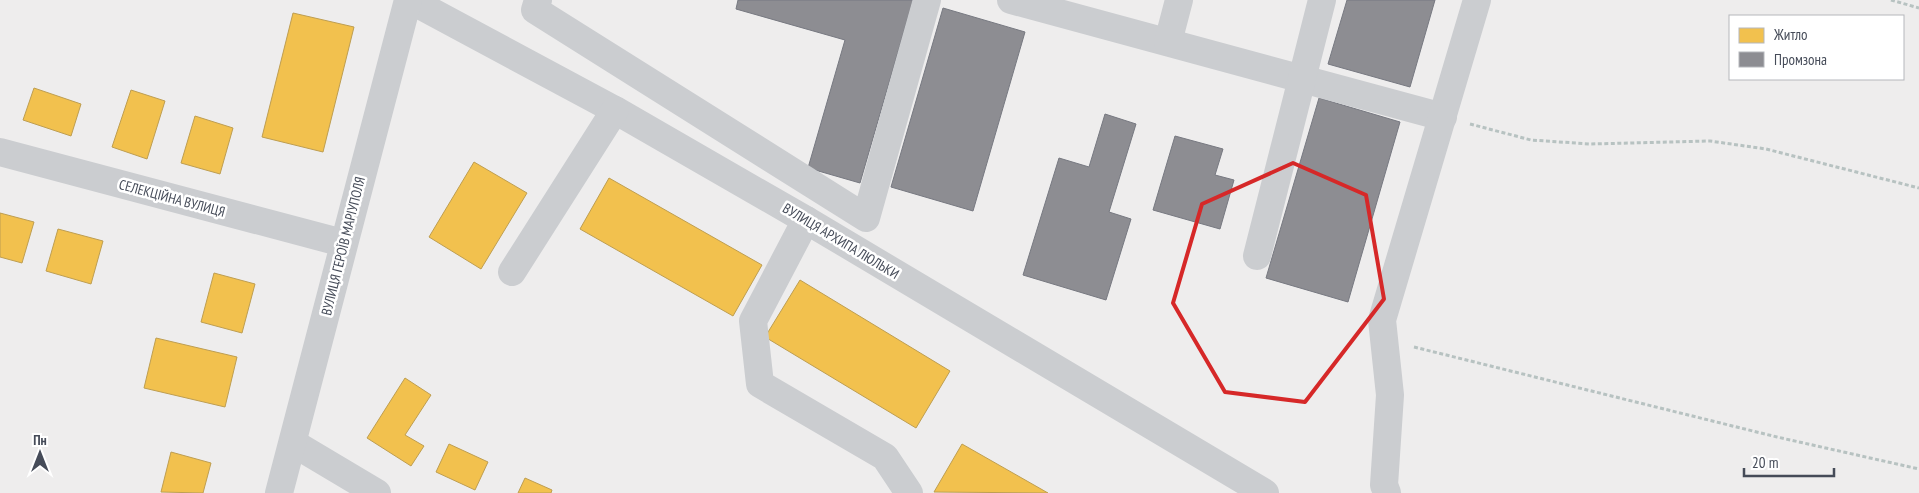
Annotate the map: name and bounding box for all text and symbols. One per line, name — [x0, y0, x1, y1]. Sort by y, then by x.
legend — [1729, 15, 1904, 80]
text: Житло — [1773, 25, 1808, 44]
text: Промзона — [1774, 50, 1827, 69]
street label: СЕЛЕКЦІЙНА ВУЛИЦЯ — [117, 175, 227, 221]
street label: ВУЛИЦЯ ГЕРОЇВ МАРІУПОЛЯ — [317, 175, 369, 317]
street label: ВУЛИЦЯ АРХИПА ЛЮЛЬКИ — [779, 199, 903, 283]
north arrow — [15, 428, 65, 478]
text: Пн — [33, 431, 47, 449]
scale bar — [1744, 446, 1834, 478]
text: 20 m — [1752, 453, 1778, 472]

